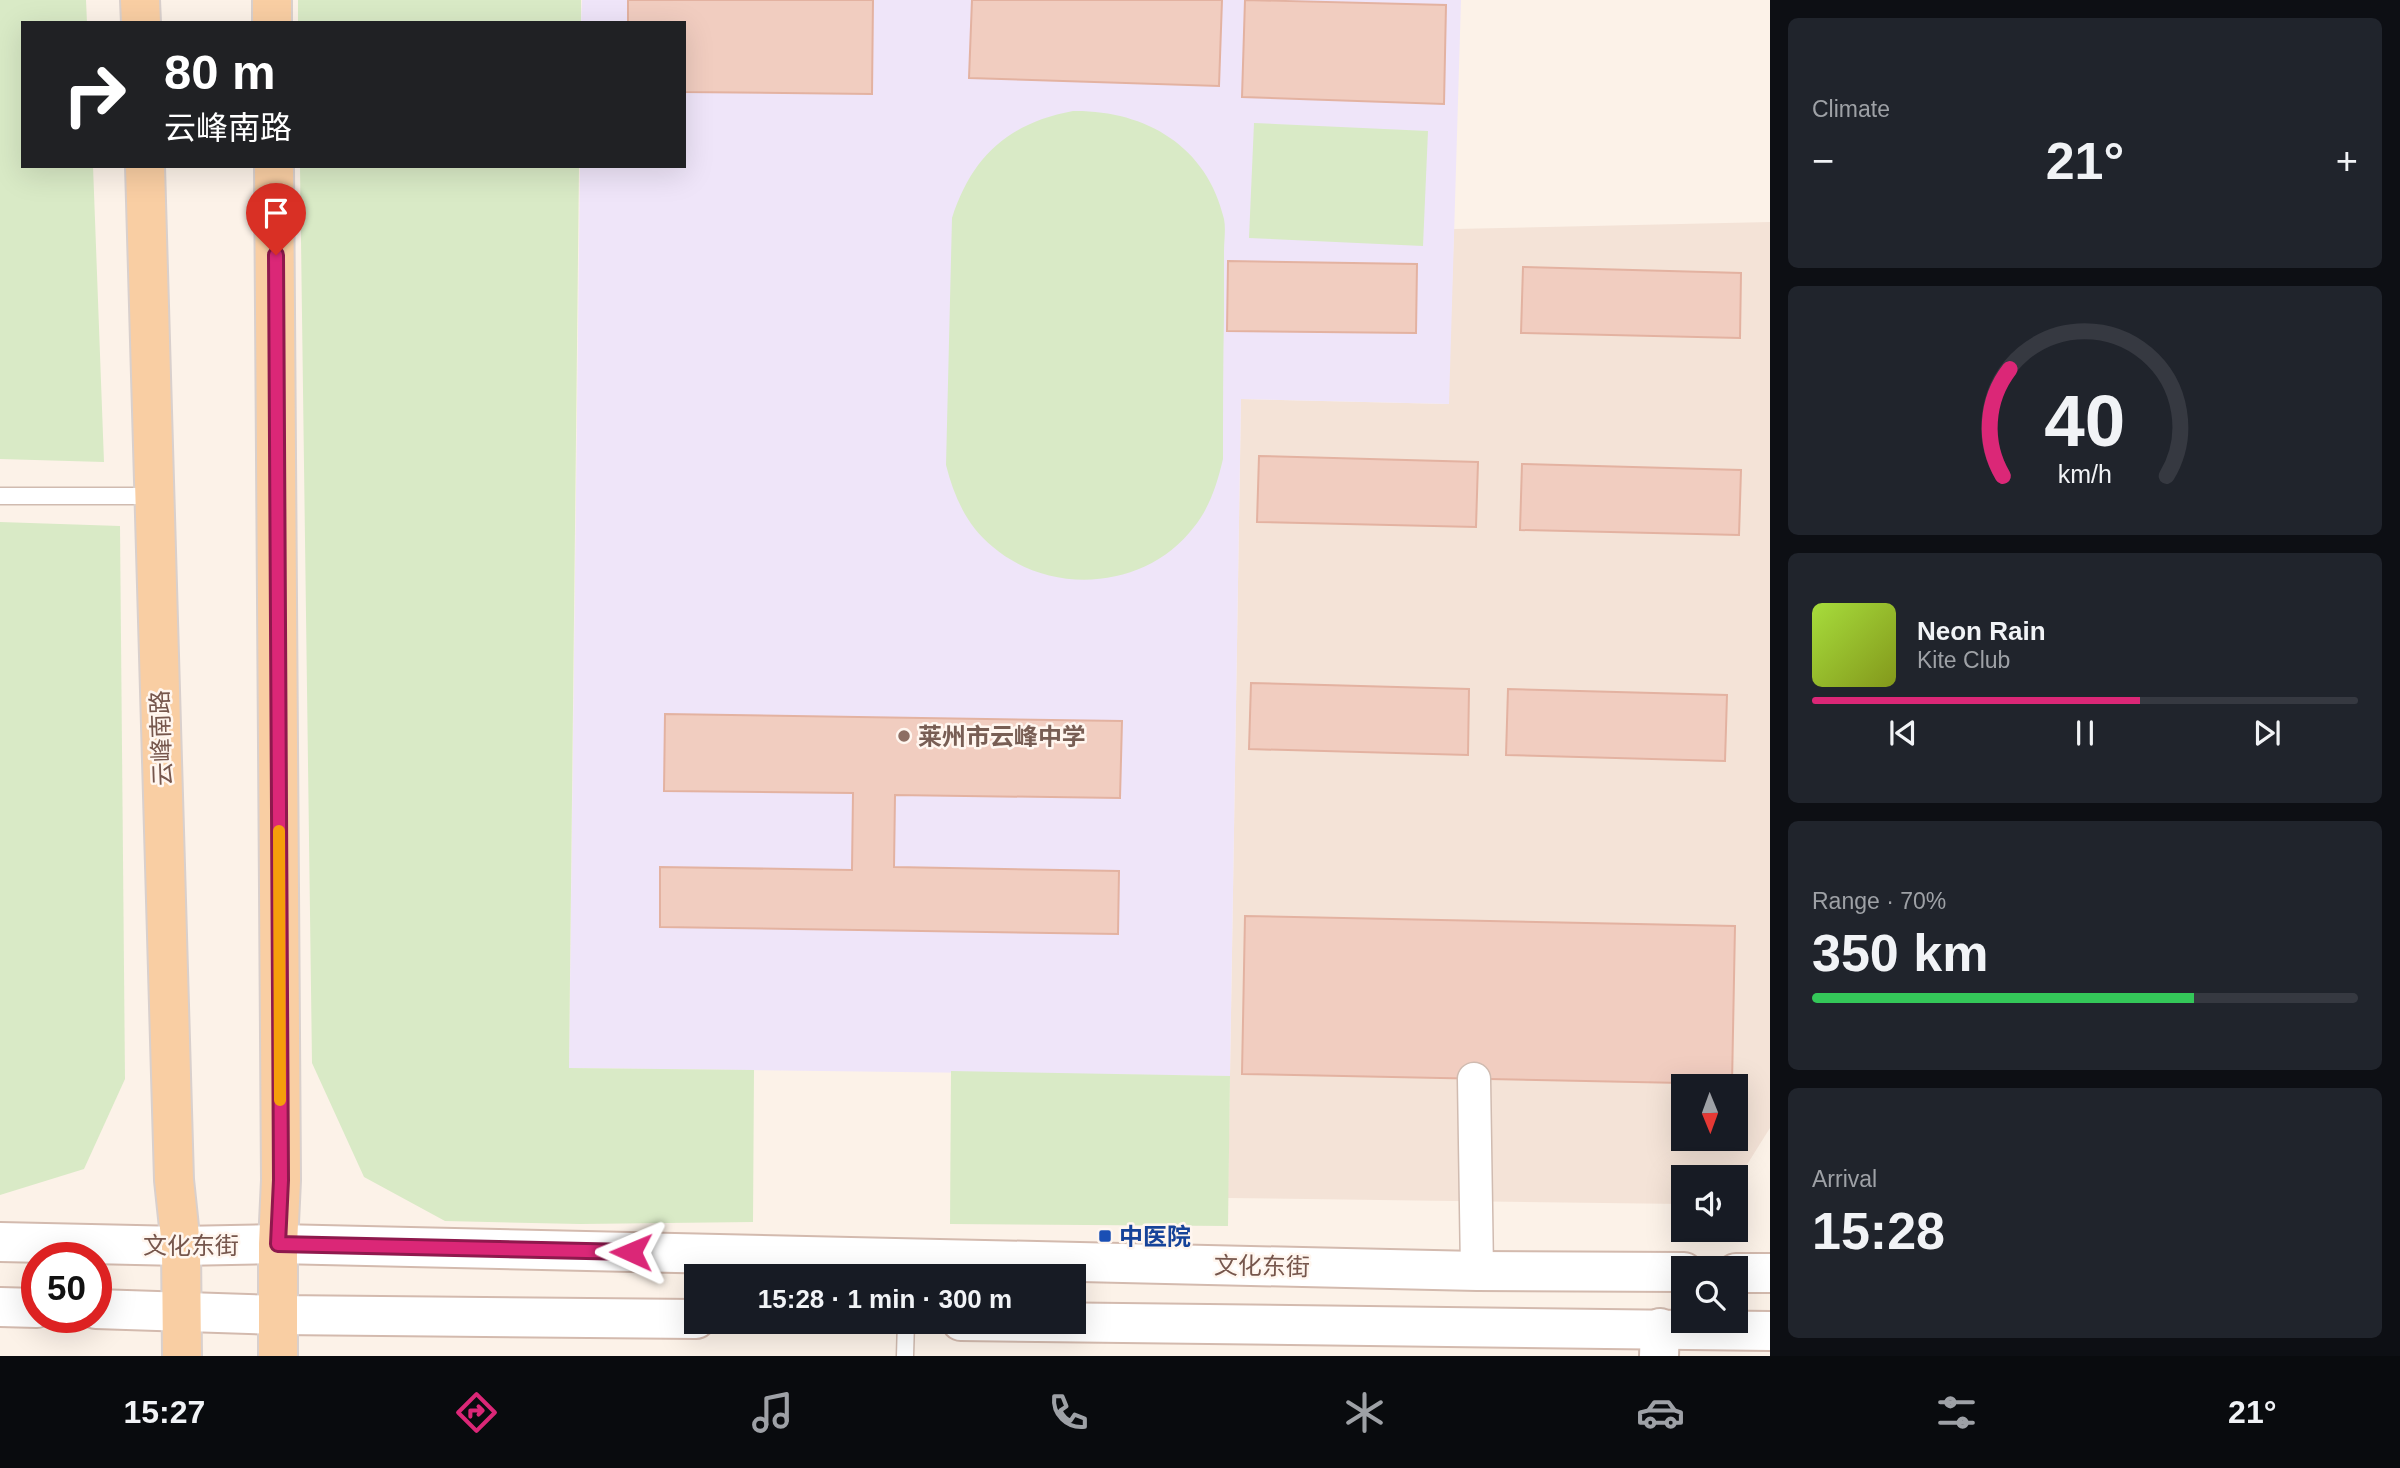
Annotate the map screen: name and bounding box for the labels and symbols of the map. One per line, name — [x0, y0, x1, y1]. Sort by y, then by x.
pin — [246, 183, 306, 255]
street label: 云峰南路 — [146, 690, 176, 786]
place label: 莱州市云峰中学 — [918, 723, 1086, 750]
marker: 莱州市云峰中学 — [896, 728, 912, 744]
north arrow — [1671, 1074, 1748, 1152]
position arrow — [594, 1215, 668, 1289]
place label: 中医院 — [1119, 1223, 1191, 1250]
marker: 中医院 — [1097, 1228, 1113, 1244]
street label: 文化东街 — [143, 1232, 239, 1259]
speed limit sign: 50 — [21, 1242, 112, 1333]
street label: 文化东街 — [1214, 1252, 1310, 1280]

